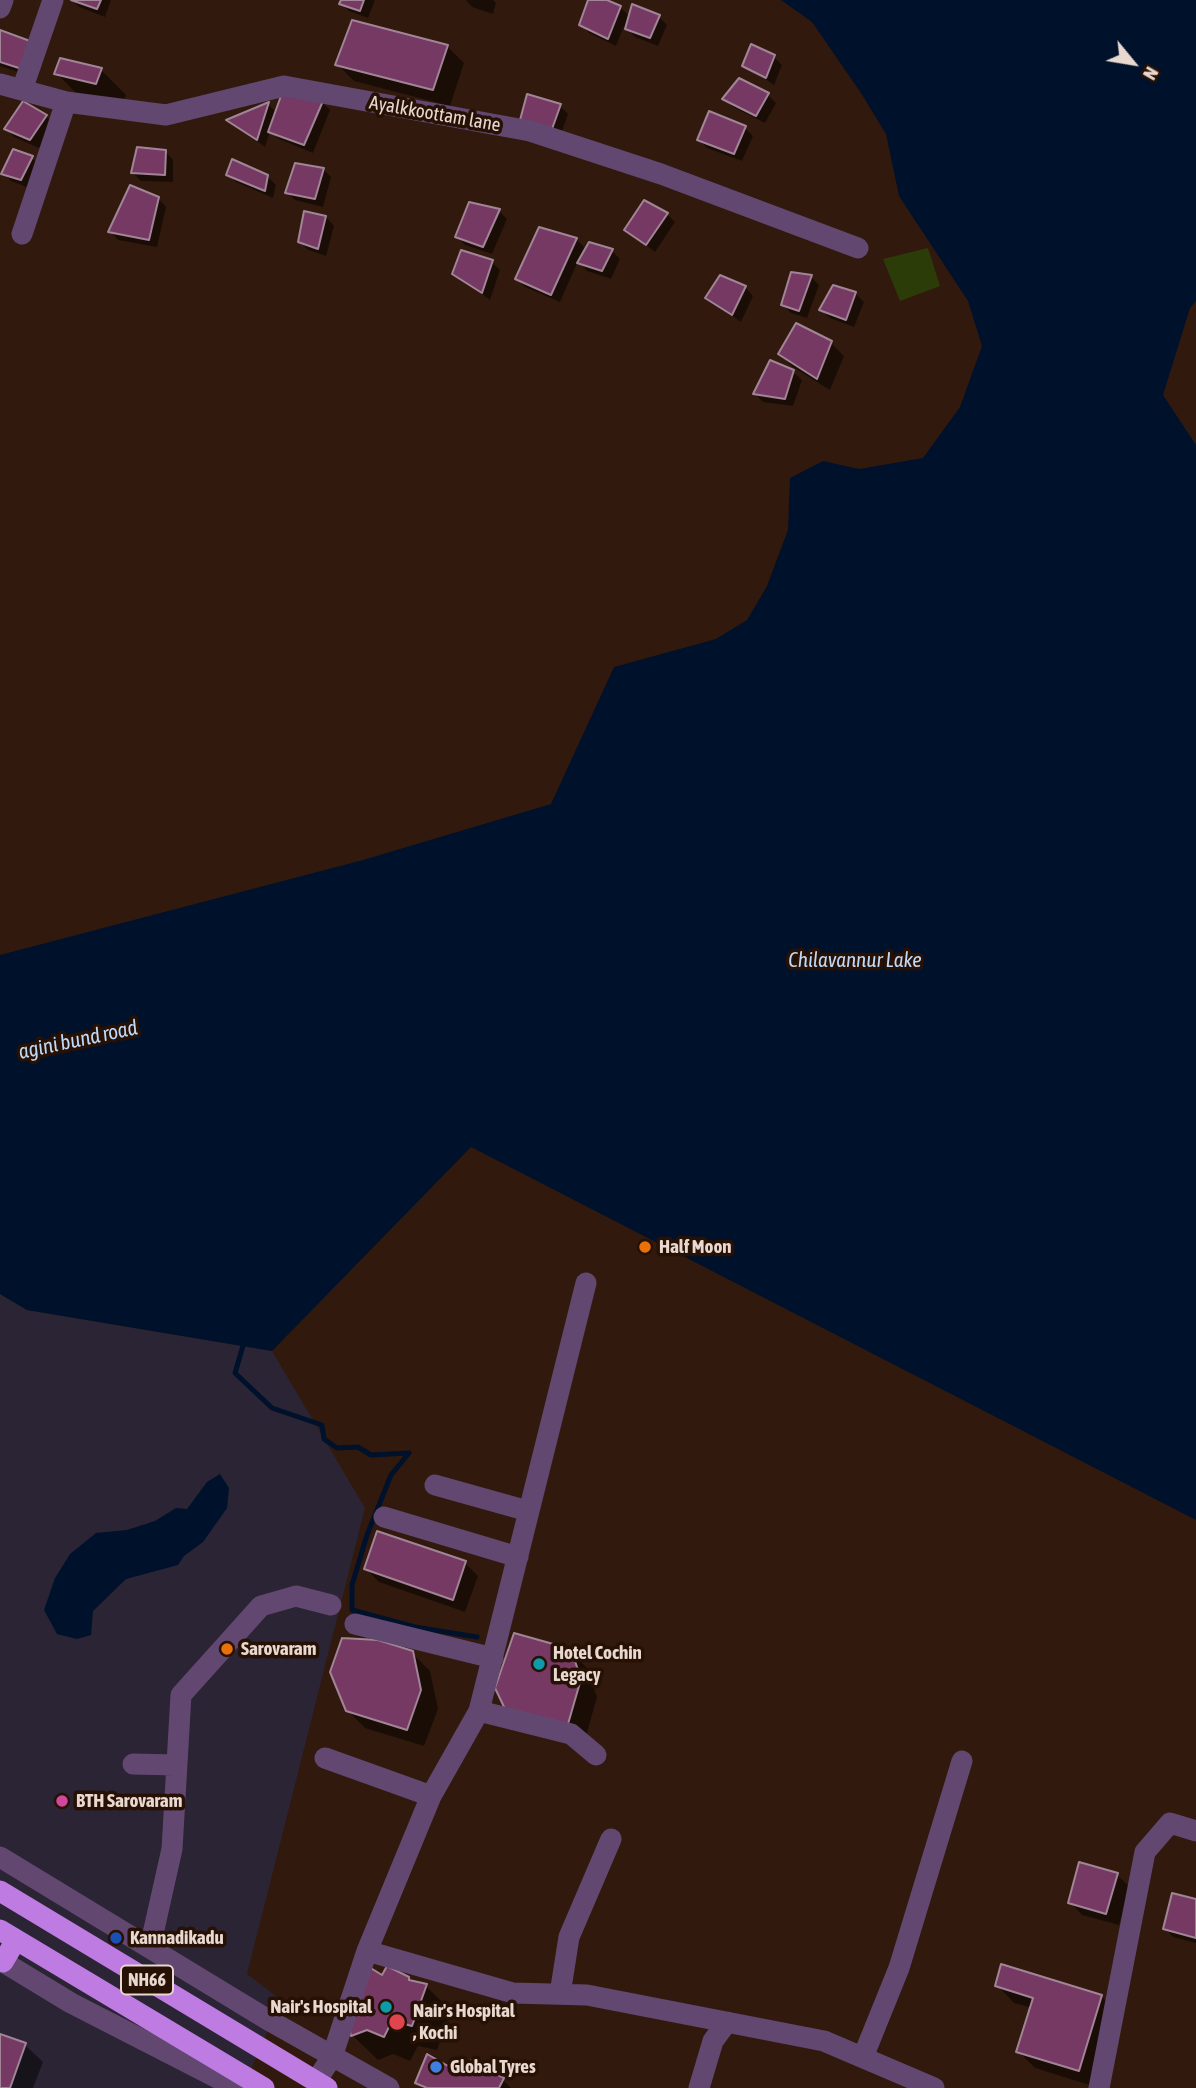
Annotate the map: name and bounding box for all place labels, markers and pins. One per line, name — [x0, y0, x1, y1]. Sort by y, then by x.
place label: Half Moon — [659, 1236, 732, 1258]
marker: Half Moon — [637, 1239, 653, 1255]
place label: Sarovaram — [241, 1638, 316, 1660]
marker: Sarovaram — [219, 1641, 235, 1657]
place label: Hotel Cochin Legacy — [553, 1642, 642, 1686]
marker: Hotel Cochin Legacy — [531, 1656, 547, 1672]
place label: BTH Sarovaram — [76, 1790, 182, 1812]
marker: BTH Sarovaram — [54, 1793, 70, 1809]
place label: Kannadikadu — [130, 1927, 224, 1949]
marker: Kannadikadu — [108, 1930, 124, 1946]
place label: Nair's Hospital — [270, 1996, 372, 2018]
marker: Nair's Hospital — [378, 1999, 394, 2015]
place label: Nair's Hospital , Kochi — [413, 2000, 515, 2044]
marker: Nair's Hospital , Kochi — [387, 2012, 407, 2032]
place label: Global Tyres — [450, 2056, 536, 2078]
marker: Global Tyres — [428, 2059, 444, 2075]

